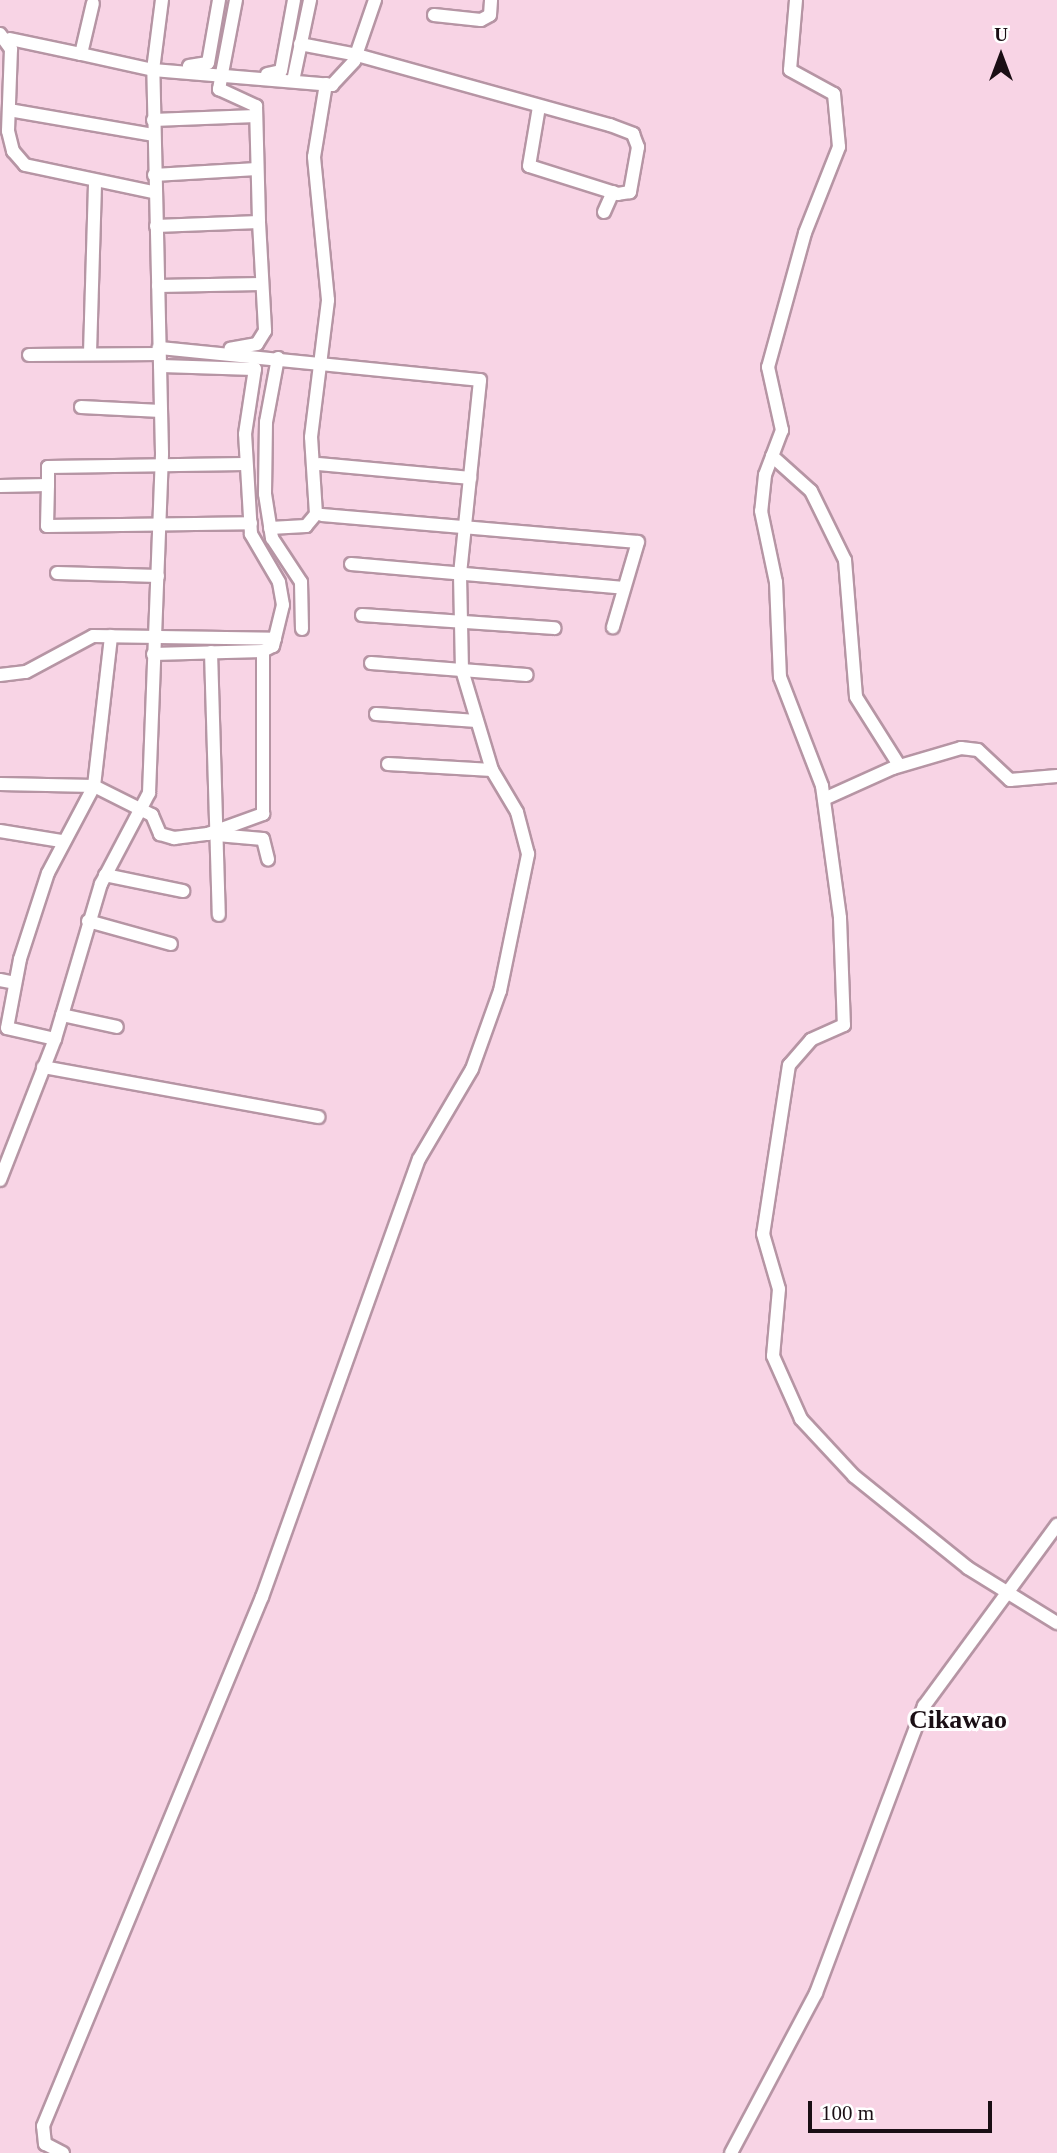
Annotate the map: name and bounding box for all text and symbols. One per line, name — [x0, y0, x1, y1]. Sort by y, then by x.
north arrow — [966, 21, 1036, 91]
text: U — [994, 24, 1008, 45]
district label: Cikawao — [909, 1704, 1007, 1736]
scale bar — [812, 2086, 996, 2130]
text: 100 m — [821, 2101, 874, 2125]

